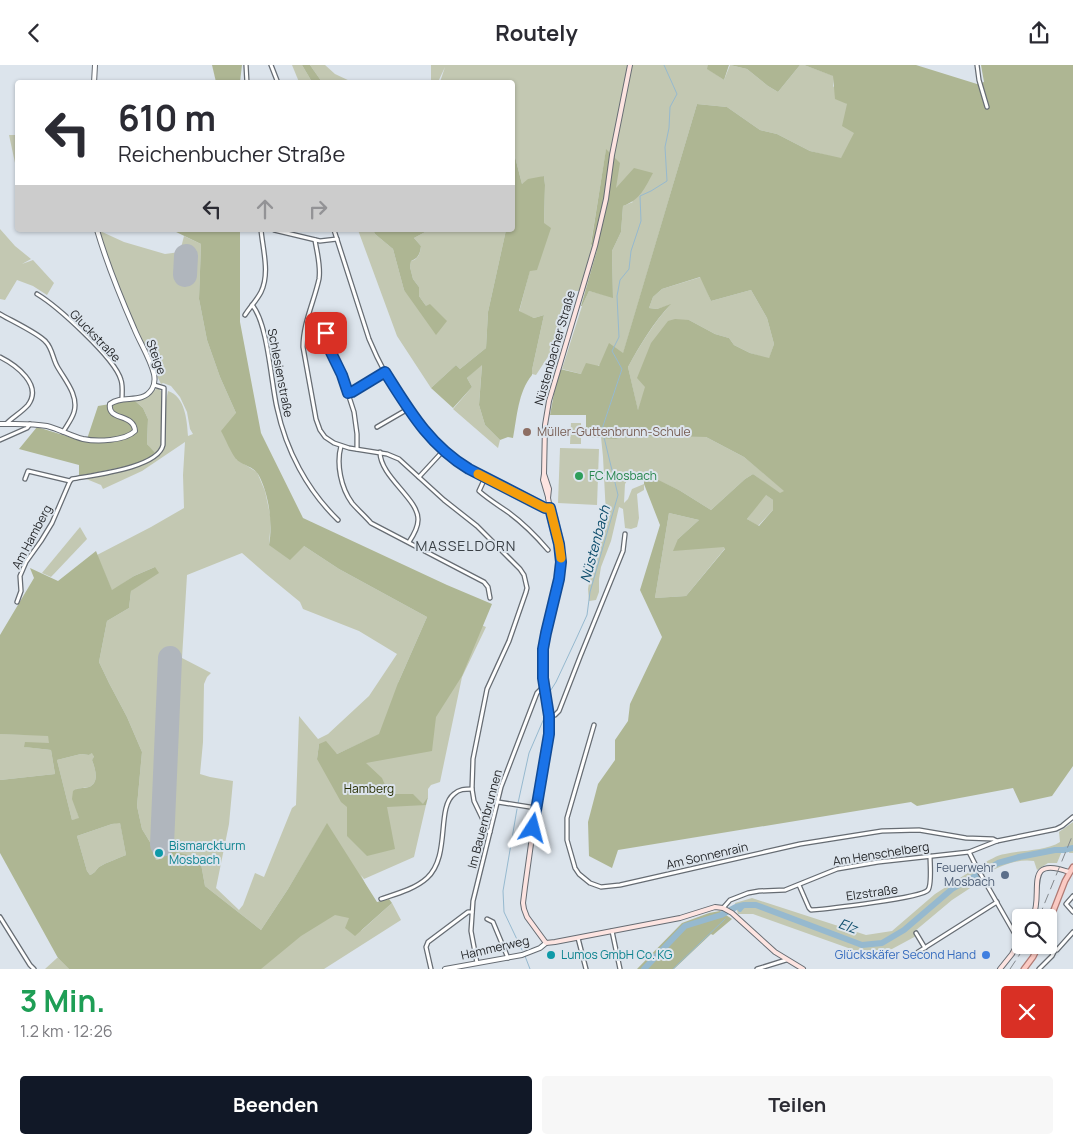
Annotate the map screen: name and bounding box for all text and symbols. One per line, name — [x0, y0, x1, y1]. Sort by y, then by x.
text: Routely — [495, 18, 578, 48]
icon: back — [20, 19, 48, 47]
icon: share — [1025, 19, 1053, 47]
text: 610 m — [118, 94, 216, 142]
icon: left — [35, 100, 100, 165]
text: Reichenbucher Straße — [118, 139, 345, 169]
icon: left — [198, 195, 226, 223]
icon: ahead — [251, 195, 279, 223]
icon: right — [304, 195, 332, 223]
street label: Nüstenbacher Straße — [530, 289, 579, 407]
street label: Gluckstraße — [66, 306, 125, 366]
pin — [305, 312, 347, 354]
icon: arrive — [312, 319, 340, 347]
street label: Schlesienstraße — [264, 327, 297, 419]
street label: Steige — [142, 337, 171, 377]
place label: Müller-Guttenbrunn-Schule — [537, 423, 691, 440]
marker: Müller-Guttenbrunn-Schule — [521, 426, 533, 438]
place label: FC Mosbach — [589, 467, 657, 484]
marker: FC Mosbach — [573, 470, 585, 482]
street label: Am Hamberg — [7, 502, 56, 572]
water label: Nüstenbach — [575, 503, 614, 584]
district label: MASSELDORN — [416, 536, 516, 555]
street label: Im Bauernbrunnen — [463, 768, 506, 870]
park label: Hamberg — [344, 780, 394, 797]
position arrow — [506, 801, 558, 853]
place label: Bismarckturm Mosbach — [169, 837, 246, 868]
street label: Am Henschelberg — [831, 837, 930, 870]
street label: Am Sonnenrain — [664, 838, 750, 873]
marker: Bismarckturm Mosbach — [153, 847, 165, 859]
place label: Feuerwehr Mosbach — [936, 859, 996, 890]
marker: Feuerwehr Mosbach — [999, 869, 1011, 881]
street label: Elzstraße — [845, 880, 899, 905]
map controls — [1012, 909, 1057, 954]
button: search — [1012, 909, 1057, 954]
water label: Elz — [836, 913, 862, 938]
street label: Hammerweg — [459, 931, 531, 964]
place label: Lumos GmbH Co. KG — [561, 946, 673, 963]
place label: Glückskäfer Second Hand — [835, 946, 976, 963]
marker: Lumos GmbH Co. KG — [545, 949, 557, 961]
marker: Glückskäfer Second Hand — [980, 949, 992, 961]
text: 3 Min. — [20, 980, 105, 1021]
button: close — [1001, 986, 1053, 1038]
text: 1.2 km · 12:26 — [20, 1020, 113, 1042]
button: Beenden — [20, 1076, 532, 1134]
button: Teilen — [542, 1076, 1053, 1134]

